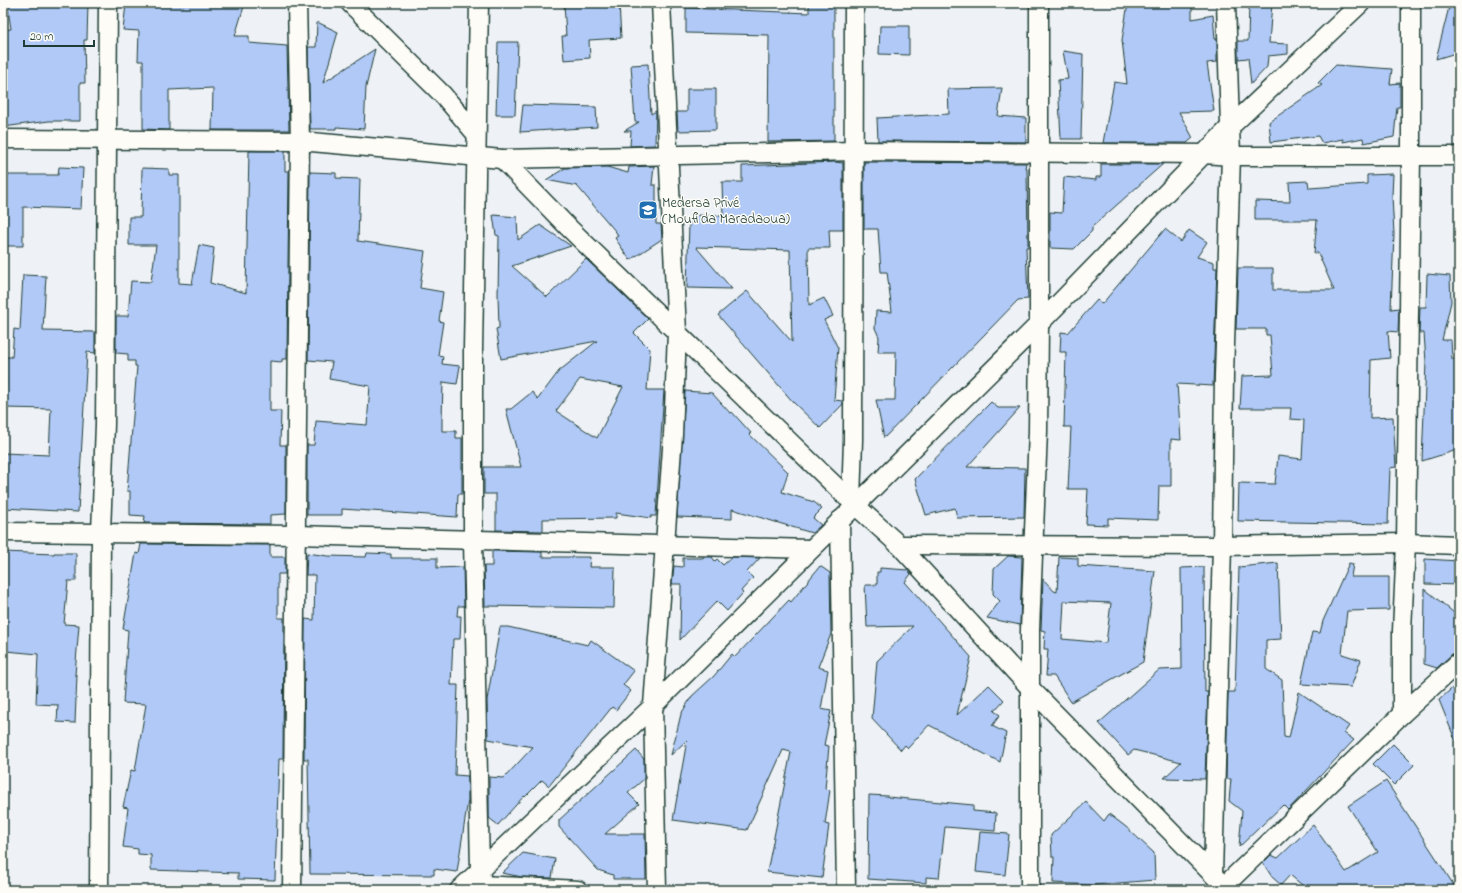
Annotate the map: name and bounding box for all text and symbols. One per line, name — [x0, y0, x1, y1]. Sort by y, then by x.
scale bar — [24, 22, 94, 48]
text: 20 m — [30, 28, 53, 46]
place label: Medersa Privé (Moufida Maradaoua) — [662, 193, 790, 230]
school or university icon: Medersa Privé (Moufida Maradaoua) — [637, 199, 659, 221]

